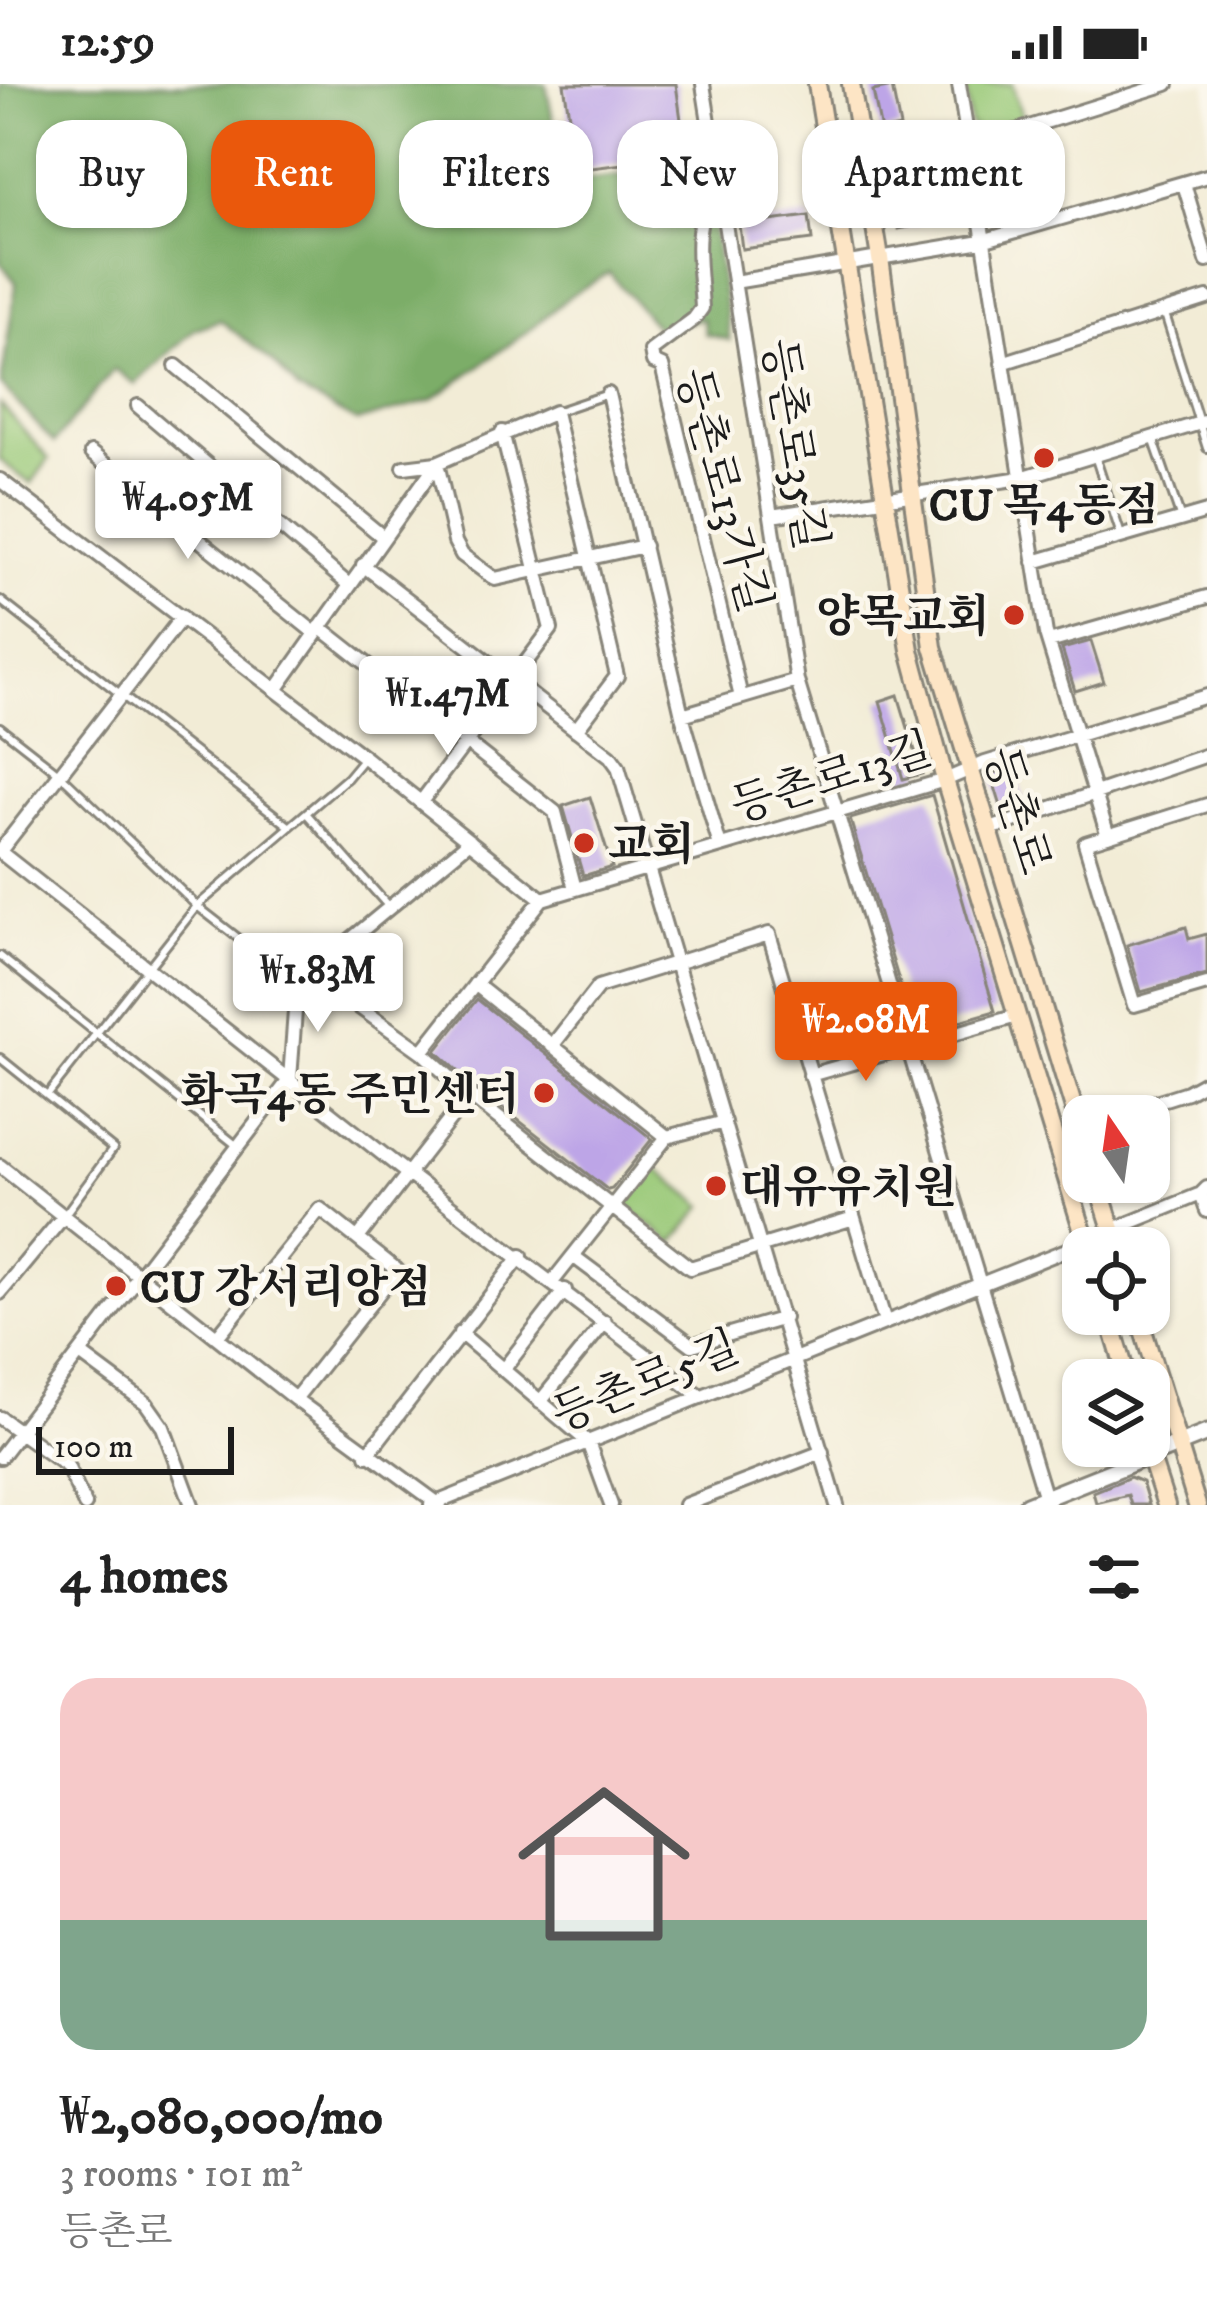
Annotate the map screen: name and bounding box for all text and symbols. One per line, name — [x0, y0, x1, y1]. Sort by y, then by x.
text: 12:59 — [60, 14, 155, 70]
chip: Buy — [36, 120, 187, 228]
chip: Rent — [211, 120, 375, 228]
chip: Filters — [399, 120, 593, 228]
chip: New — [617, 120, 778, 228]
chip: Apartment — [802, 120, 1065, 228]
street label: 등촌로35길 — [749, 335, 837, 554]
street label: 등촌로13가길 — [663, 362, 782, 619]
marker: CU 목4동점 — [1031, 445, 1057, 471]
pin: ₩4.05M — [90, 460, 286, 562]
text: ₩4.05M — [122, 474, 254, 523]
place label: CU 목4동점 — [929, 479, 1159, 535]
place label: 양목교회 — [816, 590, 990, 646]
marker: 양목교회 — [1001, 602, 1027, 628]
pin: ₩1.47M — [350, 656, 546, 758]
text: ₩1.47M — [386, 670, 510, 719]
street label: 등촌로13길 — [725, 722, 939, 836]
street label: 등촌로 — [970, 740, 1062, 881]
place label: 교회 — [608, 818, 695, 874]
marker: 교회 — [571, 830, 597, 856]
pin: ₩1.83M — [220, 933, 416, 1035]
text: ₩1.83M — [260, 947, 376, 996]
pin: ₩2.08M — [768, 982, 964, 1084]
text: ₩2.08M — [802, 996, 930, 1045]
place label: 화곡4동 주민센터 — [180, 1068, 520, 1124]
marker: 화곡4동 주민센터 — [531, 1080, 557, 1106]
north arrow — [1062, 1095, 1170, 1203]
map controls — [1062, 1095, 1170, 1467]
place label: 대유유치원 — [740, 1161, 957, 1217]
marker: 대유유치원 — [703, 1173, 729, 1199]
button: locate — [1062, 1227, 1170, 1335]
place label: CU 강서리앙점 — [140, 1261, 432, 1317]
marker: CU 강서리앙점 — [103, 1273, 129, 1299]
street label: 등촌로5길 — [545, 1320, 748, 1446]
button: layers — [1062, 1359, 1170, 1467]
scale bar — [36, 1421, 234, 1474]
text: 100 m — [54, 1427, 133, 1468]
icon: filters — [1081, 1544, 1147, 1610]
text: 4 homes — [60, 1545, 228, 1609]
icon: home — [496, 1756, 712, 1972]
text: ₩2,080,000/mo — [60, 2086, 383, 2150]
text: 3 rooms · 101 m² — [60, 2150, 302, 2199]
text: 등촌로 — [60, 2208, 173, 2257]

